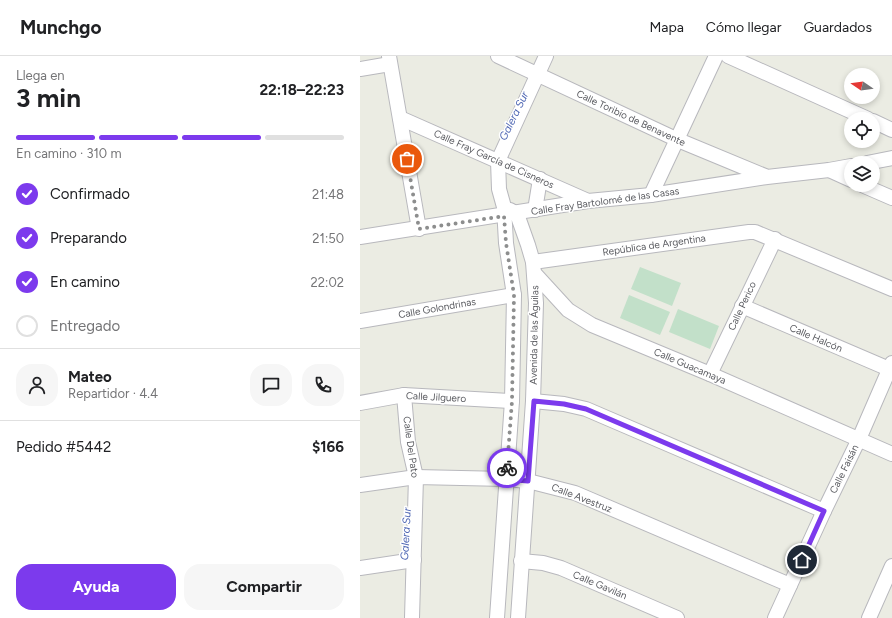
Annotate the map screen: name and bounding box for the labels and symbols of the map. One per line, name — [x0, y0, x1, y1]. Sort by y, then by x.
north arrow — [844, 68, 880, 104]
street label: Calle Toribio de Benavente — [574, 87, 688, 149]
water label: Galera Sur — [497, 88, 532, 143]
street label: Calle Fray García de Cisneros — [432, 127, 556, 192]
pin — [390, 142, 424, 176]
street label: Calle Fray Bartolomé de las Casas — [530, 184, 680, 218]
street label: República de Argentina — [602, 231, 706, 259]
street label: Calle Perico — [725, 279, 759, 333]
street label: Avenida de las Águilas — [527, 285, 541, 385]
street label: Calle Golondrinas — [397, 295, 477, 321]
street label: Calle Halcón — [788, 321, 845, 355]
street label: Calle Guacamaya — [652, 345, 728, 387]
street label: Calle Jilguero — [405, 389, 467, 405]
street label: Calle Del Pato — [400, 415, 422, 479]
street label: Calle Faisán — [827, 442, 862, 496]
courier — [487, 448, 527, 488]
street label: Calle Avestruz — [550, 480, 614, 516]
water label: Galera Sur — [398, 506, 414, 561]
pin — [785, 543, 819, 577]
street label: Calle Gavilán — [571, 568, 629, 602]

